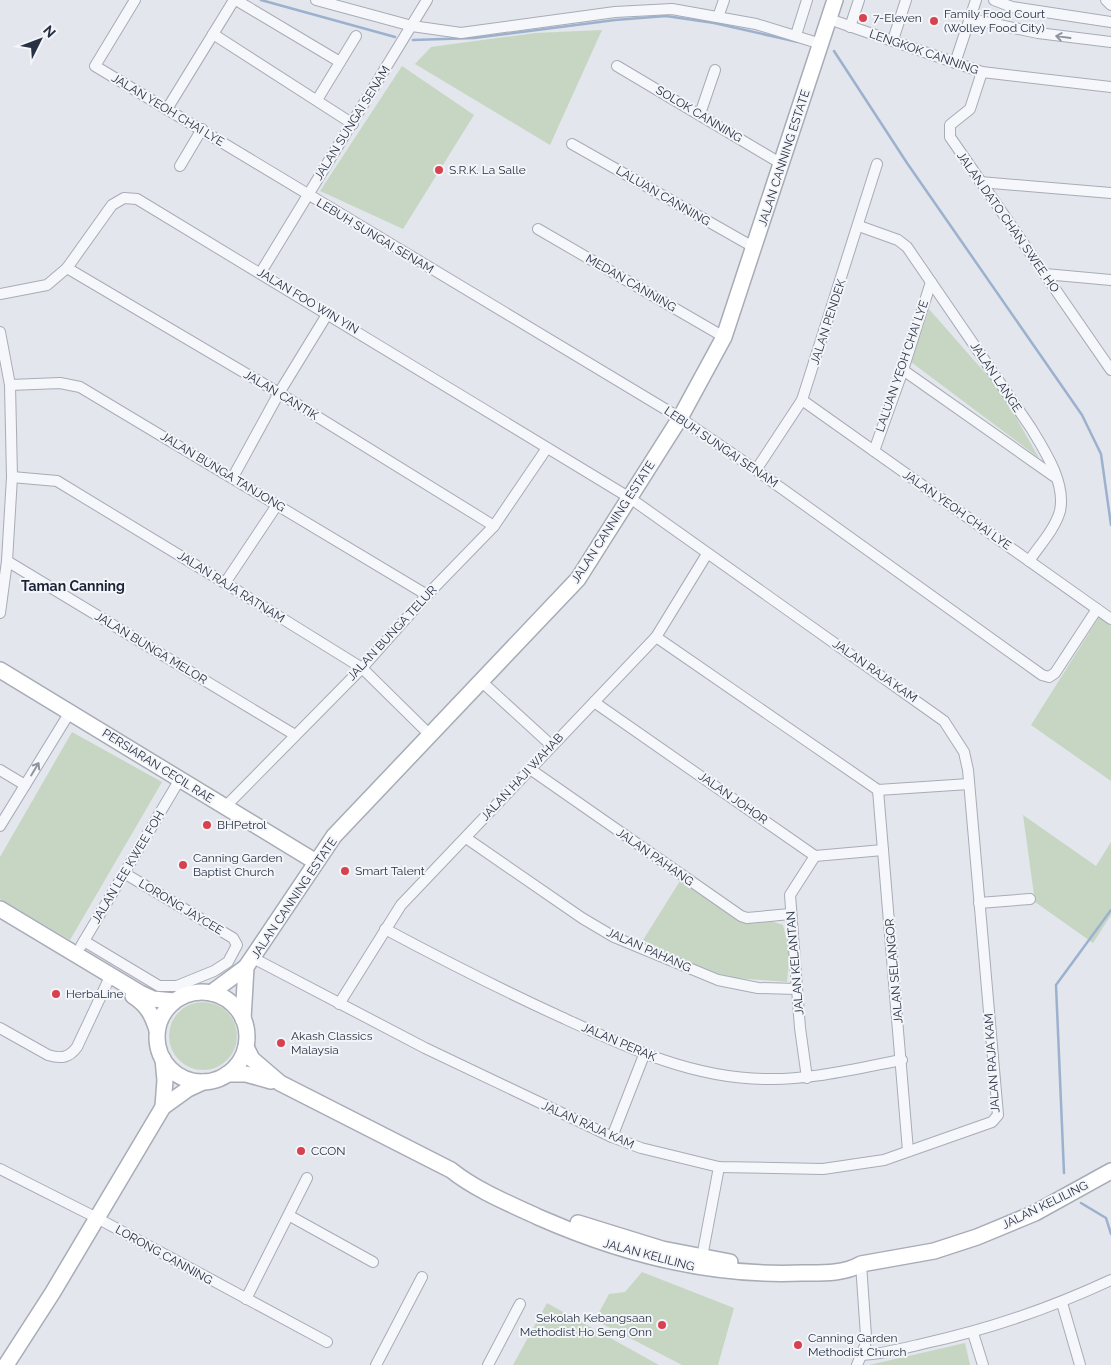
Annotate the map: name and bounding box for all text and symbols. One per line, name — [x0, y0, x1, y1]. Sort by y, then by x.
place label: Family Food Court (Wolley Food City) — [944, 7, 1045, 35]
place label: 7-Eleven — [873, 11, 922, 25]
marker: 7-Eleven — [857, 12, 869, 24]
north arrow — [15, 15, 65, 65]
marker: Family Food Court (Wolley Food City) — [928, 15, 940, 27]
text: N — [40, 22, 59, 41]
street label: LENGKOK CANNING — [868, 27, 980, 77]
one-way arrow — [1055, 32, 1071, 42]
street label: JALAN SUNGAI SENAM — [311, 63, 393, 183]
street label: JALAN YEOH CHAI LYE — [109, 71, 227, 149]
street label: SOLOK CANNING — [653, 83, 745, 145]
street label: JALAN CANNING ESTATE — [755, 88, 813, 228]
street label: JALAN DATO CHAN SWEE HO — [954, 149, 1062, 295]
place label: S.R.K. La Salle — [449, 163, 526, 177]
street label: LALUAN CANNING — [613, 163, 713, 229]
marker: S.R.K. La Salle — [433, 164, 445, 176]
street label: LEBUH SUNGAI SENAM — [314, 195, 436, 277]
street label: MEDAN CANNING — [583, 251, 679, 315]
street label: JALAN FOO WIN YIN — [255, 265, 361, 337]
street label: JALAN PENDEK — [808, 277, 848, 366]
street label: LALUAN YEOH CHAI LYE — [873, 298, 931, 434]
street label: JALAN LANGE — [967, 339, 1025, 415]
street label: JALAN CANTIK — [241, 367, 321, 423]
street label: LEBUH SUNGAI SENAM — [661, 404, 781, 490]
street label: JALAN BUNGA TANJONG — [158, 429, 288, 515]
street label: JALAN CANNING ESTATE — [568, 458, 658, 586]
street label: JALAN YEOH CHAI LYE — [900, 467, 1014, 553]
street label: JALAN RAJA RATNAM — [175, 548, 287, 626]
district label: Taman Canning — [21, 578, 125, 594]
street label: JALAN BUNGA TELUR — [344, 583, 440, 683]
street label: JALAN BUNGA MELOR — [92, 609, 210, 687]
street label: JALAN RAJA KAM — [830, 637, 920, 705]
street label: PERSIARAN CECIL RAE — [100, 726, 216, 806]
street label: JALAN HAJI WAHAB — [478, 730, 566, 824]
one-way arrow — [30, 763, 40, 777]
street label: JALAN JOHOR — [696, 769, 770, 827]
street label: JALAN LEE KWEE FOH — [89, 808, 167, 926]
place label: BHPetrol — [217, 818, 267, 832]
marker: BHPetrol — [201, 819, 213, 831]
street label: JALAN PAHANG — [614, 825, 696, 889]
street label: JALAN CANNING ESTATE — [248, 835, 340, 961]
place label: Canning Garden Baptist Church — [193, 851, 283, 879]
marker: Canning Garden Baptist Church — [177, 859, 189, 871]
place label: Smart Talent — [355, 864, 425, 878]
marker: Smart Talent — [339, 865, 351, 877]
street label: LORONG JAYCEE — [136, 876, 226, 938]
street label: JALAN KELANTAN — [783, 910, 807, 1016]
street label: JALAN SELANGOR — [882, 918, 906, 1024]
street label: JALAN PAHANG — [605, 925, 693, 975]
place label: HerbaLine — [66, 987, 124, 1001]
marker: HerbaLine — [50, 988, 62, 1000]
street label: JALAN RAJA KAM — [982, 1013, 1002, 1113]
street label: JALAN PERAK — [580, 1020, 659, 1064]
place label: Akash Classics Malaysia — [291, 1029, 373, 1057]
marker: Akash Classics Malaysia — [275, 1037, 287, 1049]
street label: JALAN RAJA KAM — [540, 1098, 636, 1152]
place label: CCON — [311, 1144, 346, 1158]
marker: CCON — [295, 1145, 307, 1157]
street label: JALAN KELILING — [1000, 1178, 1090, 1232]
street label: LORONG CANNING — [113, 1222, 215, 1288]
street label: JALAN KELILING — [602, 1236, 696, 1274]
place label: Sekolah Kebangsaan Methodist Ho Seng Onn — [520, 1311, 652, 1339]
marker: Sekolah Kebangsaan Methodist Ho Seng Onn — [656, 1319, 668, 1331]
place label: Canning Garden Methodist Church — [808, 1331, 906, 1359]
marker: Canning Garden Methodist Church — [792, 1339, 804, 1351]

